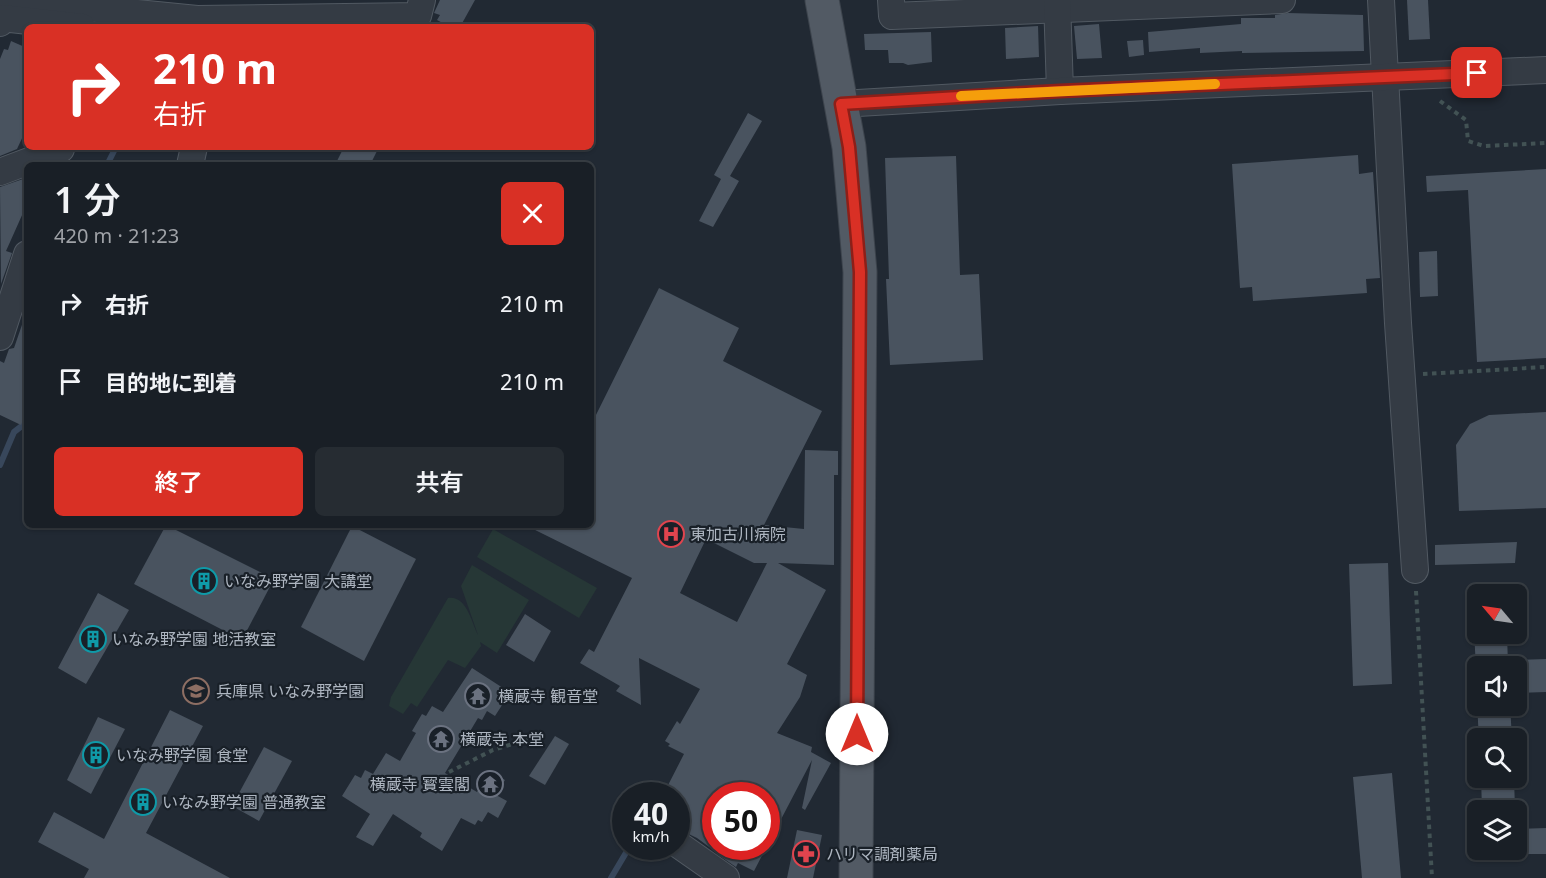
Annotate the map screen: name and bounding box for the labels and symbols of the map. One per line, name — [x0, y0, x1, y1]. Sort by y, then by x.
pin — [1451, 47, 1502, 98]
hospital icon: 東加古川病院 — [656, 519, 686, 549]
place label: 東加古川病院 — [690, 523, 786, 545]
building icon: いなみ野学園 大講堂 — [189, 566, 219, 596]
place label: いなみ野学園 大講堂 — [224, 570, 372, 592]
north arrow — [1467, 584, 1527, 644]
building icon: いなみ野学園 地活教室 — [78, 624, 108, 654]
place label: いなみ野学園 地活教室 — [112, 628, 276, 650]
school or university icon: 兵庫県 いなみ野学園 — [181, 676, 211, 706]
place label: 兵庫県 いなみ野学園 — [216, 680, 364, 702]
temple icon: 横蔵寺 観音堂 — [463, 681, 493, 711]
place label: 横蔵寺 観音堂 — [498, 685, 598, 707]
position arrow — [825, 702, 889, 766]
temple icon: 横蔵寺 本堂 — [426, 724, 456, 754]
place label: 横蔵寺 本堂 — [460, 728, 544, 750]
building icon: いなみ野学園 食堂 — [81, 740, 111, 770]
place label: いなみ野学園 食堂 — [116, 744, 248, 766]
temple icon: 横蔵寺 寳雲閣 — [475, 769, 505, 799]
place label: 横蔵寺 寳雲閣 — [370, 773, 470, 795]
speed limit sign: 50 — [702, 782, 780, 860]
building icon: いなみ野学園 普通教室 — [128, 787, 158, 817]
place label: いなみ野学園 普通教室 — [162, 791, 326, 813]
pharmacy icon: ハリマ調剤薬局 — [791, 839, 821, 869]
place label: ハリマ調剤薬局 — [826, 843, 938, 865]

